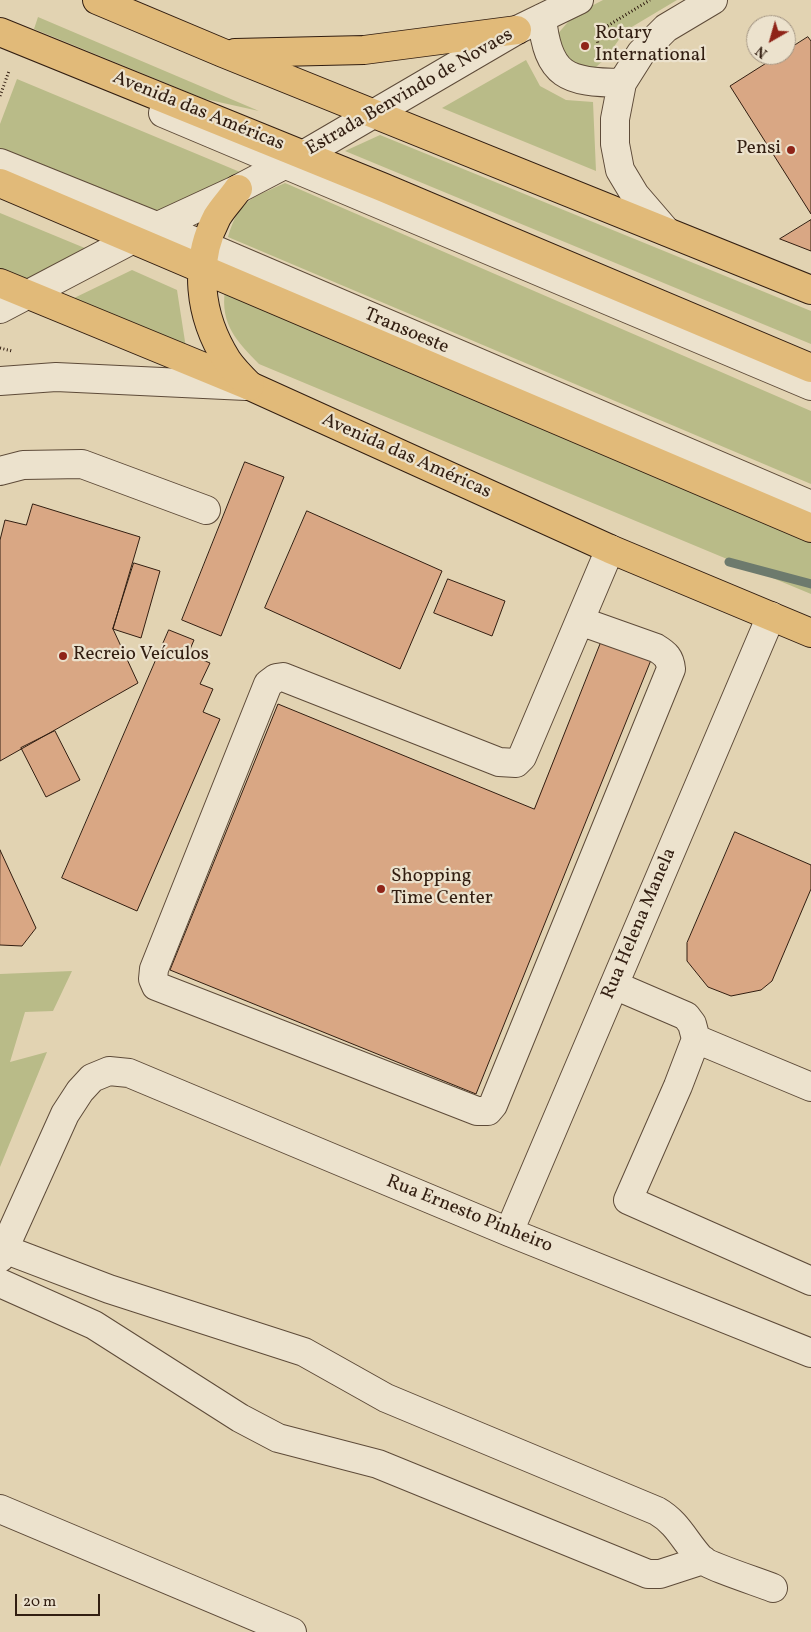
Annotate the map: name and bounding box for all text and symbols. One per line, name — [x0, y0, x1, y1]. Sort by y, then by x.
north arrow — [746, 15, 796, 65]
street label: Estrada Benvindo de Novaes — [303, 24, 517, 162]
place label: Rotary International — [595, 24, 706, 68]
marker: Rotary International — [579, 40, 591, 52]
text: N — [752, 41, 772, 62]
street label: Avenida das Américas — [109, 67, 287, 157]
place label: Pensi — [736, 139, 781, 161]
marker: Pensi — [785, 144, 797, 156]
street label: Transoeste — [360, 304, 452, 360]
street label: Avenida das Américas — [318, 409, 494, 505]
place label: Recreio Veículos — [73, 645, 209, 667]
marker: Recreio Veículos — [57, 650, 69, 662]
street label: Rua Helena Manela — [598, 845, 682, 1003]
place label: Shopping Time Center — [391, 867, 493, 911]
marker: Shopping Time Center — [375, 883, 387, 895]
street label: Rua Ernesto Pinheiro — [382, 1171, 556, 1259]
scale bar — [18, 1584, 102, 1616]
text: 20 m — [23, 1592, 56, 1613]

